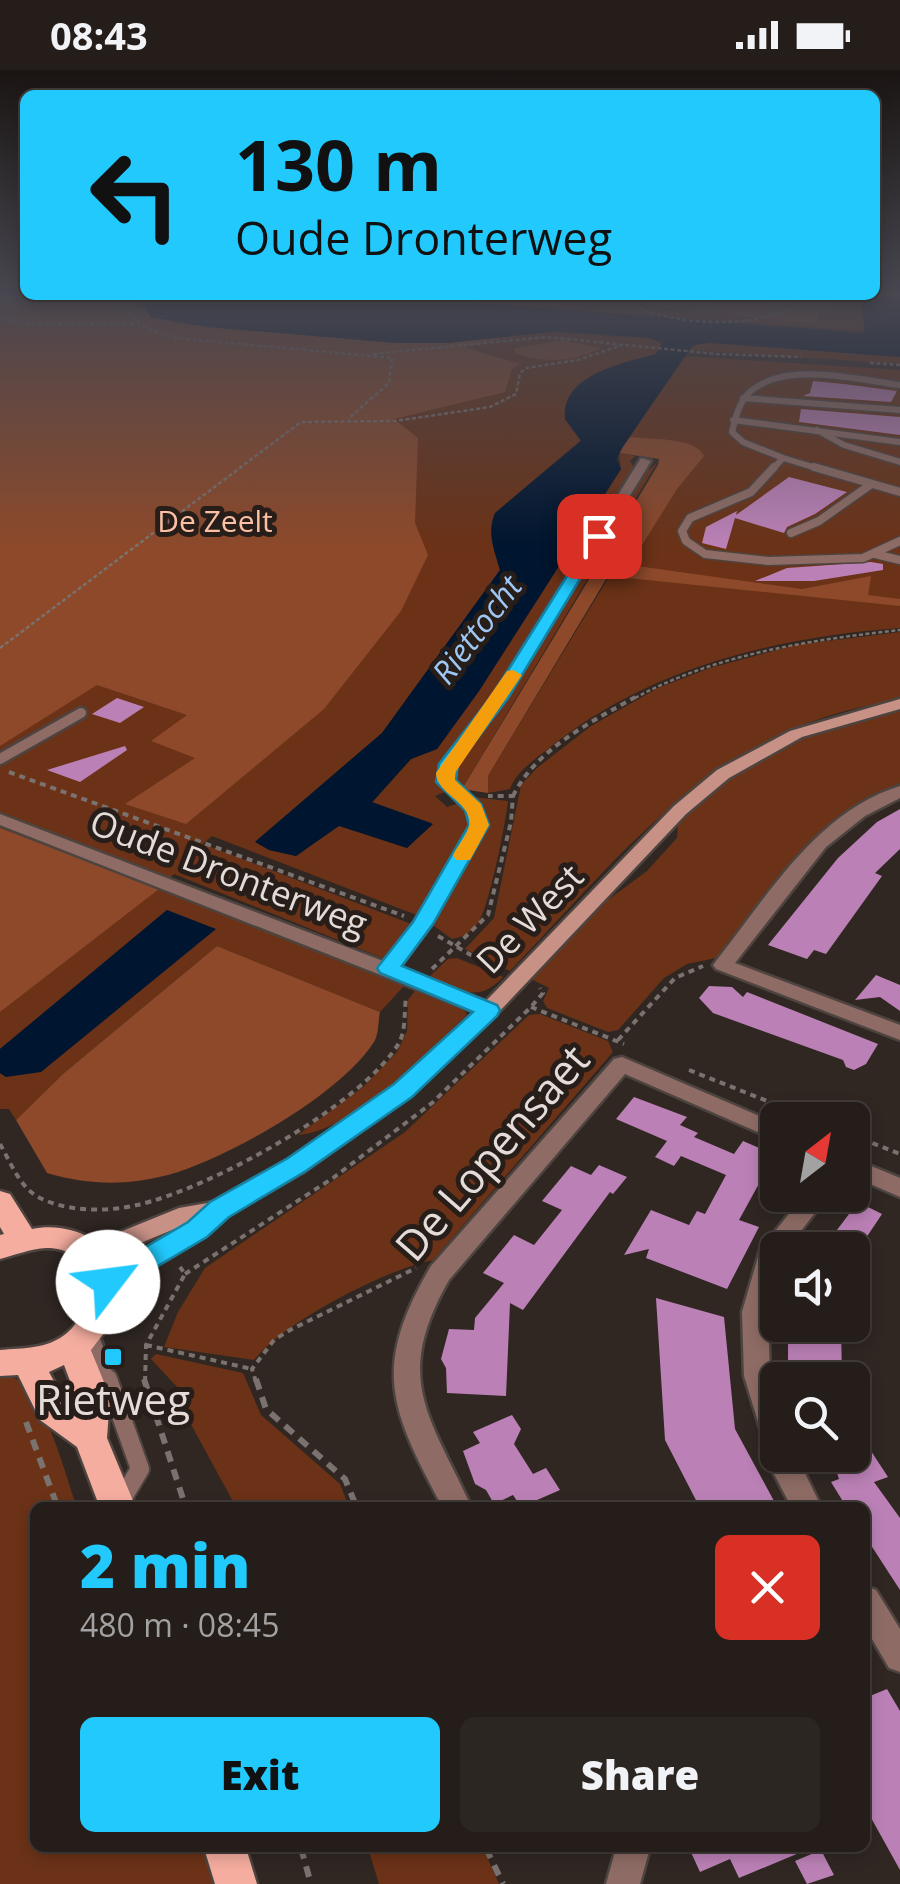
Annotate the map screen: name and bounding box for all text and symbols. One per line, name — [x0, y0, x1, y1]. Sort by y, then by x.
text: 08:43 — [50, 9, 148, 61]
text: 130 m — [235, 116, 442, 212]
icon: left — [70, 130, 200, 260]
text: Oude Dronterweg — [235, 207, 612, 268]
pin — [557, 494, 642, 579]
park label: De Zeelt — [157, 500, 273, 541]
icon: arrive — [572, 509, 627, 564]
water label: Riettocht — [421, 565, 532, 692]
street label: Oude Dronterweg — [84, 798, 374, 946]
street label: De West — [465, 853, 593, 983]
street label: De Lopensaet — [381, 1032, 601, 1272]
north arrow — [760, 1102, 870, 1212]
map controls — [760, 1102, 870, 1472]
position arrow — [56, 1230, 160, 1334]
button: sound — [760, 1232, 870, 1342]
marker: Rietweg — [102, 1346, 124, 1368]
button: search — [760, 1362, 870, 1472]
place label: Rietweg — [36, 1370, 190, 1427]
text: 2 min — [80, 1524, 250, 1606]
button: close — [715, 1535, 820, 1640]
text: 480 m · 08:45 — [80, 1603, 279, 1646]
button: Exit — [80, 1717, 440, 1832]
button: Share — [460, 1717, 820, 1832]

